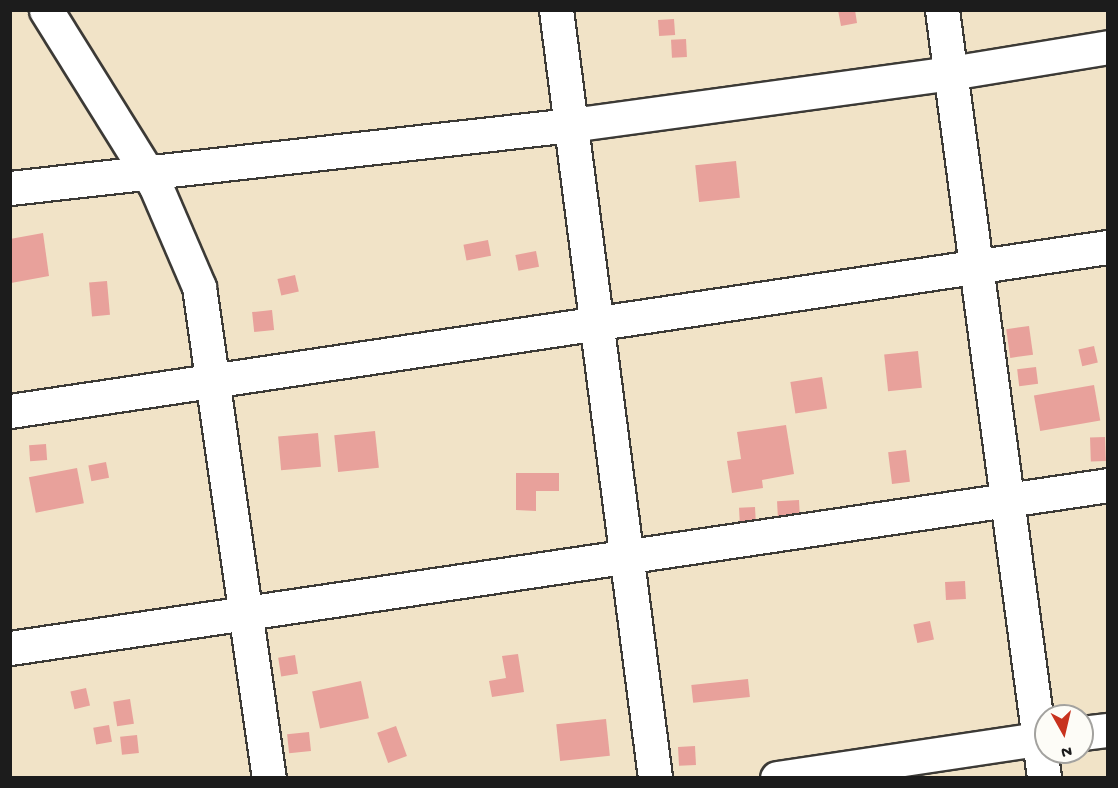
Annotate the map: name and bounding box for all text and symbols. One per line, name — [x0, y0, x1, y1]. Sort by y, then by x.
north arrow — [1034, 704, 1094, 764]
text: N — [1060, 740, 1073, 760]

